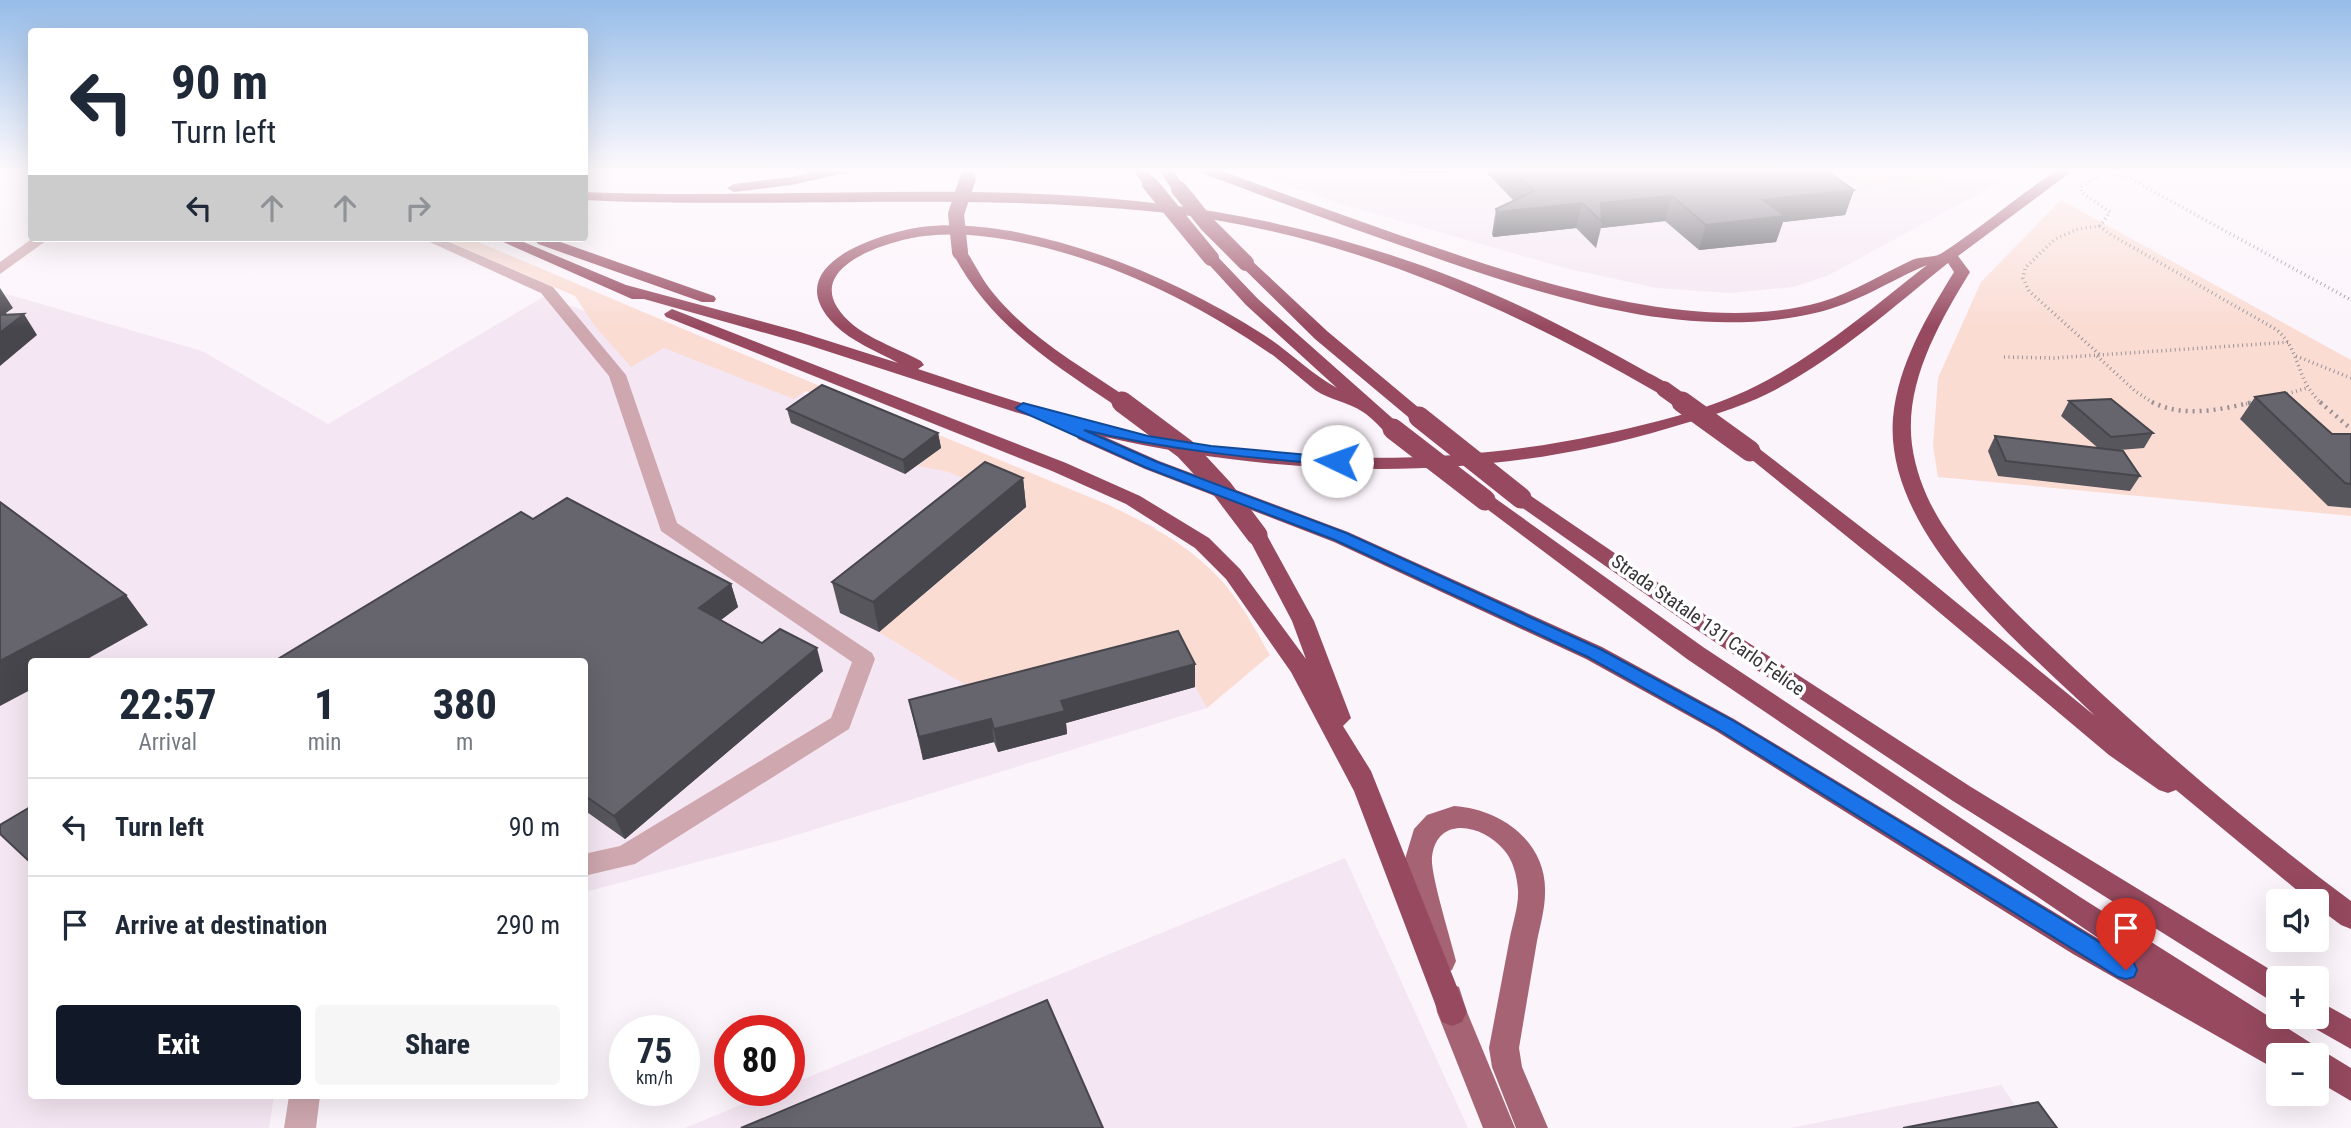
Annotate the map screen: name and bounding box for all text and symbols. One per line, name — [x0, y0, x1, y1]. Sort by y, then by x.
text: 90 m — [171, 54, 268, 111]
icon: left — [56, 56, 147, 147]
text: Turn left — [171, 113, 276, 151]
icon: left — [180, 189, 218, 227]
icon: ahead — [253, 189, 291, 227]
icon: ahead — [326, 189, 364, 227]
icon: right — [399, 189, 437, 227]
position arrow — [1300, 424, 1374, 498]
street label: Strada Statale 131 Carlo Felice — [1607, 549, 1809, 701]
text: 22:57 — [119, 680, 216, 729]
text: 1 — [314, 680, 335, 729]
text: 380 — [433, 680, 497, 729]
text: Arrival — [139, 729, 197, 756]
text: min — [308, 729, 341, 756]
text: m — [456, 729, 473, 756]
icon: left — [56, 808, 94, 846]
text: Turn left — [115, 812, 204, 842]
text: 90 m — [509, 812, 560, 842]
map controls — [2266, 889, 2329, 1106]
button: sound — [2266, 889, 2329, 952]
pin — [2096, 898, 2156, 970]
icon: arrive — [56, 906, 94, 944]
icon: arrive — [2107, 909, 2145, 947]
text: Arrive at destination — [115, 910, 327, 940]
text: 290 m — [496, 910, 560, 940]
button: + — [2266, 966, 2329, 1029]
button: Exit — [56, 1005, 301, 1085]
button: Share — [315, 1005, 560, 1085]
speed limit sign: 80 — [714, 1015, 805, 1106]
text: 75 — [637, 1031, 672, 1072]
button: − — [2266, 1043, 2329, 1106]
text: km/h — [636, 1067, 673, 1088]

